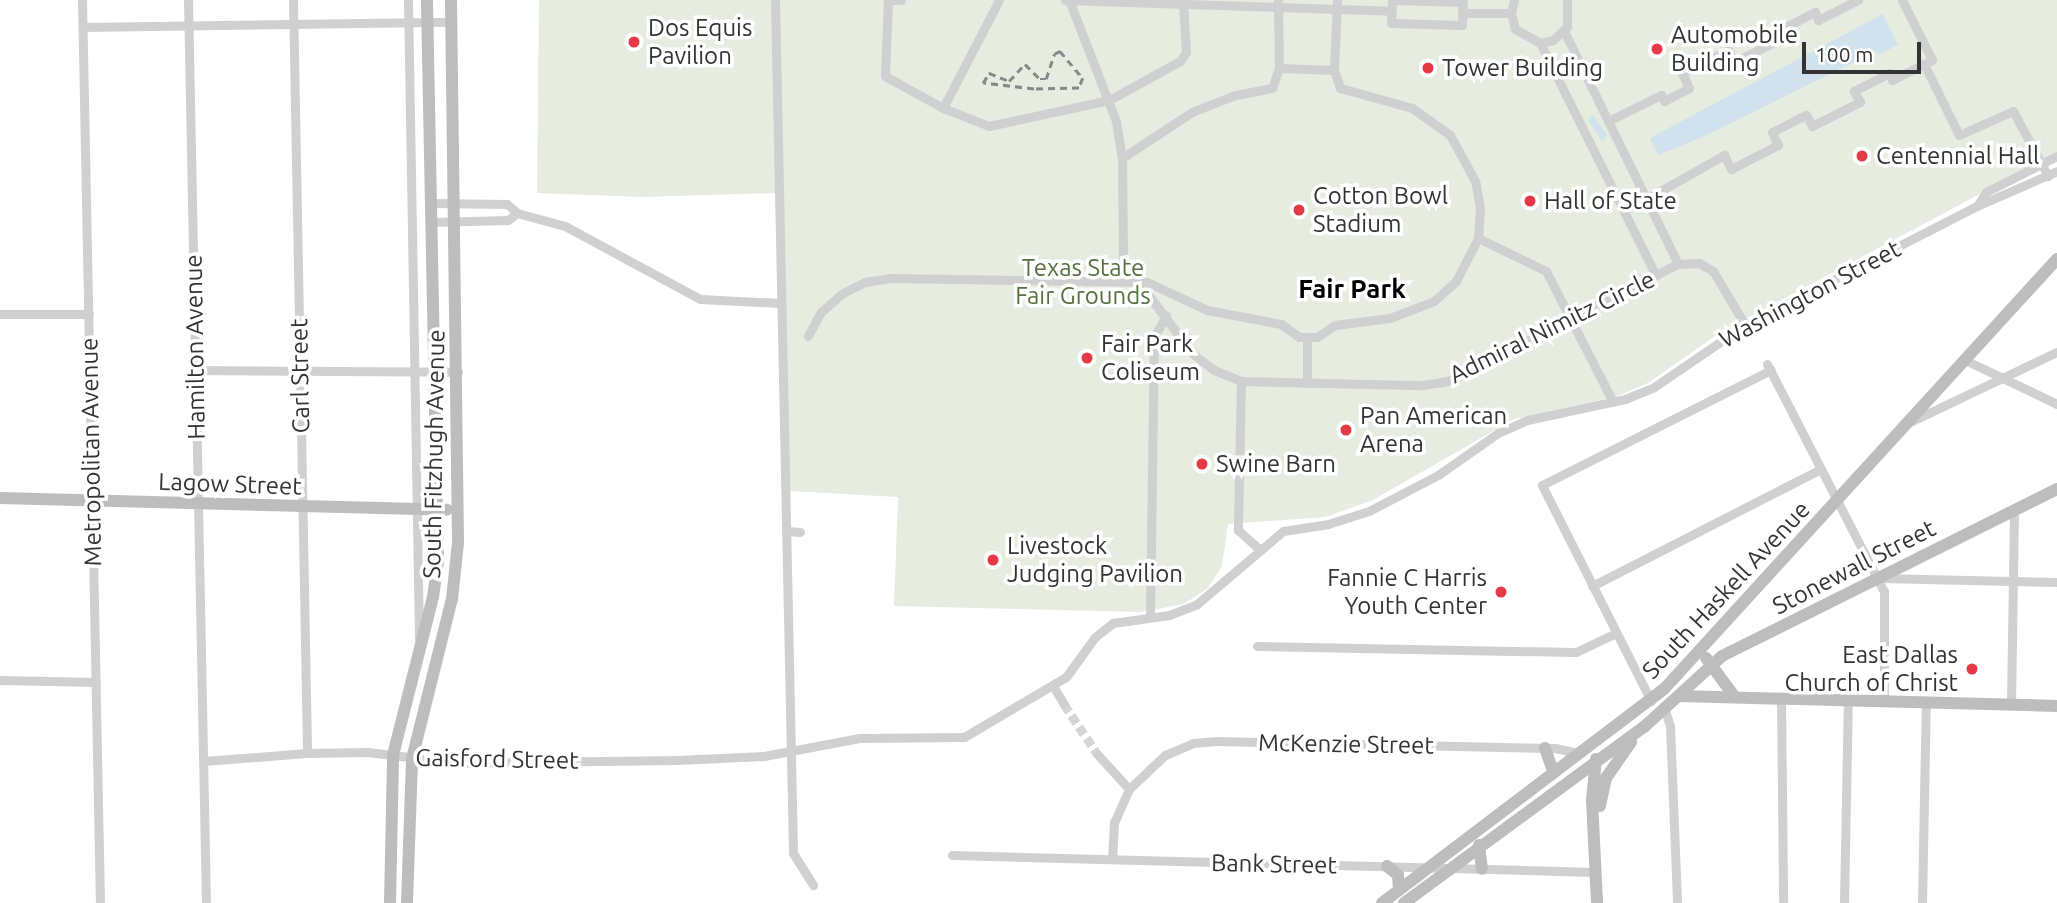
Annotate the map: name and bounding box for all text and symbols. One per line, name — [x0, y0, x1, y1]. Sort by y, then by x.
place label: Dos Equis Pavilion — [648, 14, 752, 70]
place label: Automobile Building — [1671, 21, 1798, 77]
scale bar — [1805, 28, 1924, 72]
marker: Dos Equis Pavilion — [626, 34, 642, 50]
marker: Automobile Building — [1649, 41, 1665, 57]
text: 100 m — [1815, 42, 1873, 66]
place label: Tower Building — [1442, 54, 1603, 82]
marker: Tower Building — [1420, 60, 1436, 76]
place label: Centennial Hall — [1876, 142, 2039, 170]
marker: Centennial Hall — [1854, 148, 1870, 164]
place label: Cotton Bowl Stadium — [1313, 182, 1448, 238]
place label: Hall of State — [1544, 187, 1677, 215]
marker: Hall of State — [1522, 193, 1538, 209]
marker: Cotton Bowl Stadium — [1291, 202, 1307, 218]
street label: Washington Street — [1714, 234, 1906, 354]
street label: Hamilton Avenue — [179, 254, 211, 440]
park label: Texas State Fair Grounds — [1015, 254, 1151, 310]
street label: Admiral Nimitz Circle — [1445, 265, 1659, 389]
district label: Fair Park — [1298, 273, 1406, 305]
street label: Carl Street — [285, 318, 315, 434]
street label: South Fitzhugh Avenue — [417, 329, 451, 579]
place label: Fair Park Coliseum — [1101, 330, 1200, 386]
street label: Metropolitan Avenue — [75, 337, 107, 567]
marker: Fair Park Coliseum — [1079, 350, 1095, 366]
place label: Pan American Arena — [1360, 402, 1507, 458]
marker: Pan American Arena — [1338, 422, 1354, 438]
place label: Swine Barn — [1216, 450, 1336, 478]
marker: Swine Barn — [1194, 456, 1210, 472]
street label: Lagow Street — [158, 467, 302, 501]
street label: South Haskell Avenue — [1636, 495, 1816, 685]
street label: Stonewall Street — [1768, 514, 1940, 620]
place label: Livestock Judging Pavilion — [1007, 532, 1183, 588]
marker: Livestock Judging Pavilion — [985, 552, 1001, 568]
place label: Fannie C Harris Youth Center — [1327, 564, 1487, 620]
marker: Fannie C Harris Youth Center — [1493, 584, 1509, 600]
place label: East Dallas Church of Christ — [1785, 641, 1958, 697]
marker: East Dallas Church of Christ — [1964, 661, 1980, 677]
street label: McKenzie Street — [1258, 728, 1434, 760]
street label: Gaisford Street — [415, 743, 579, 775]
street label: Bank Street — [1211, 849, 1337, 879]

